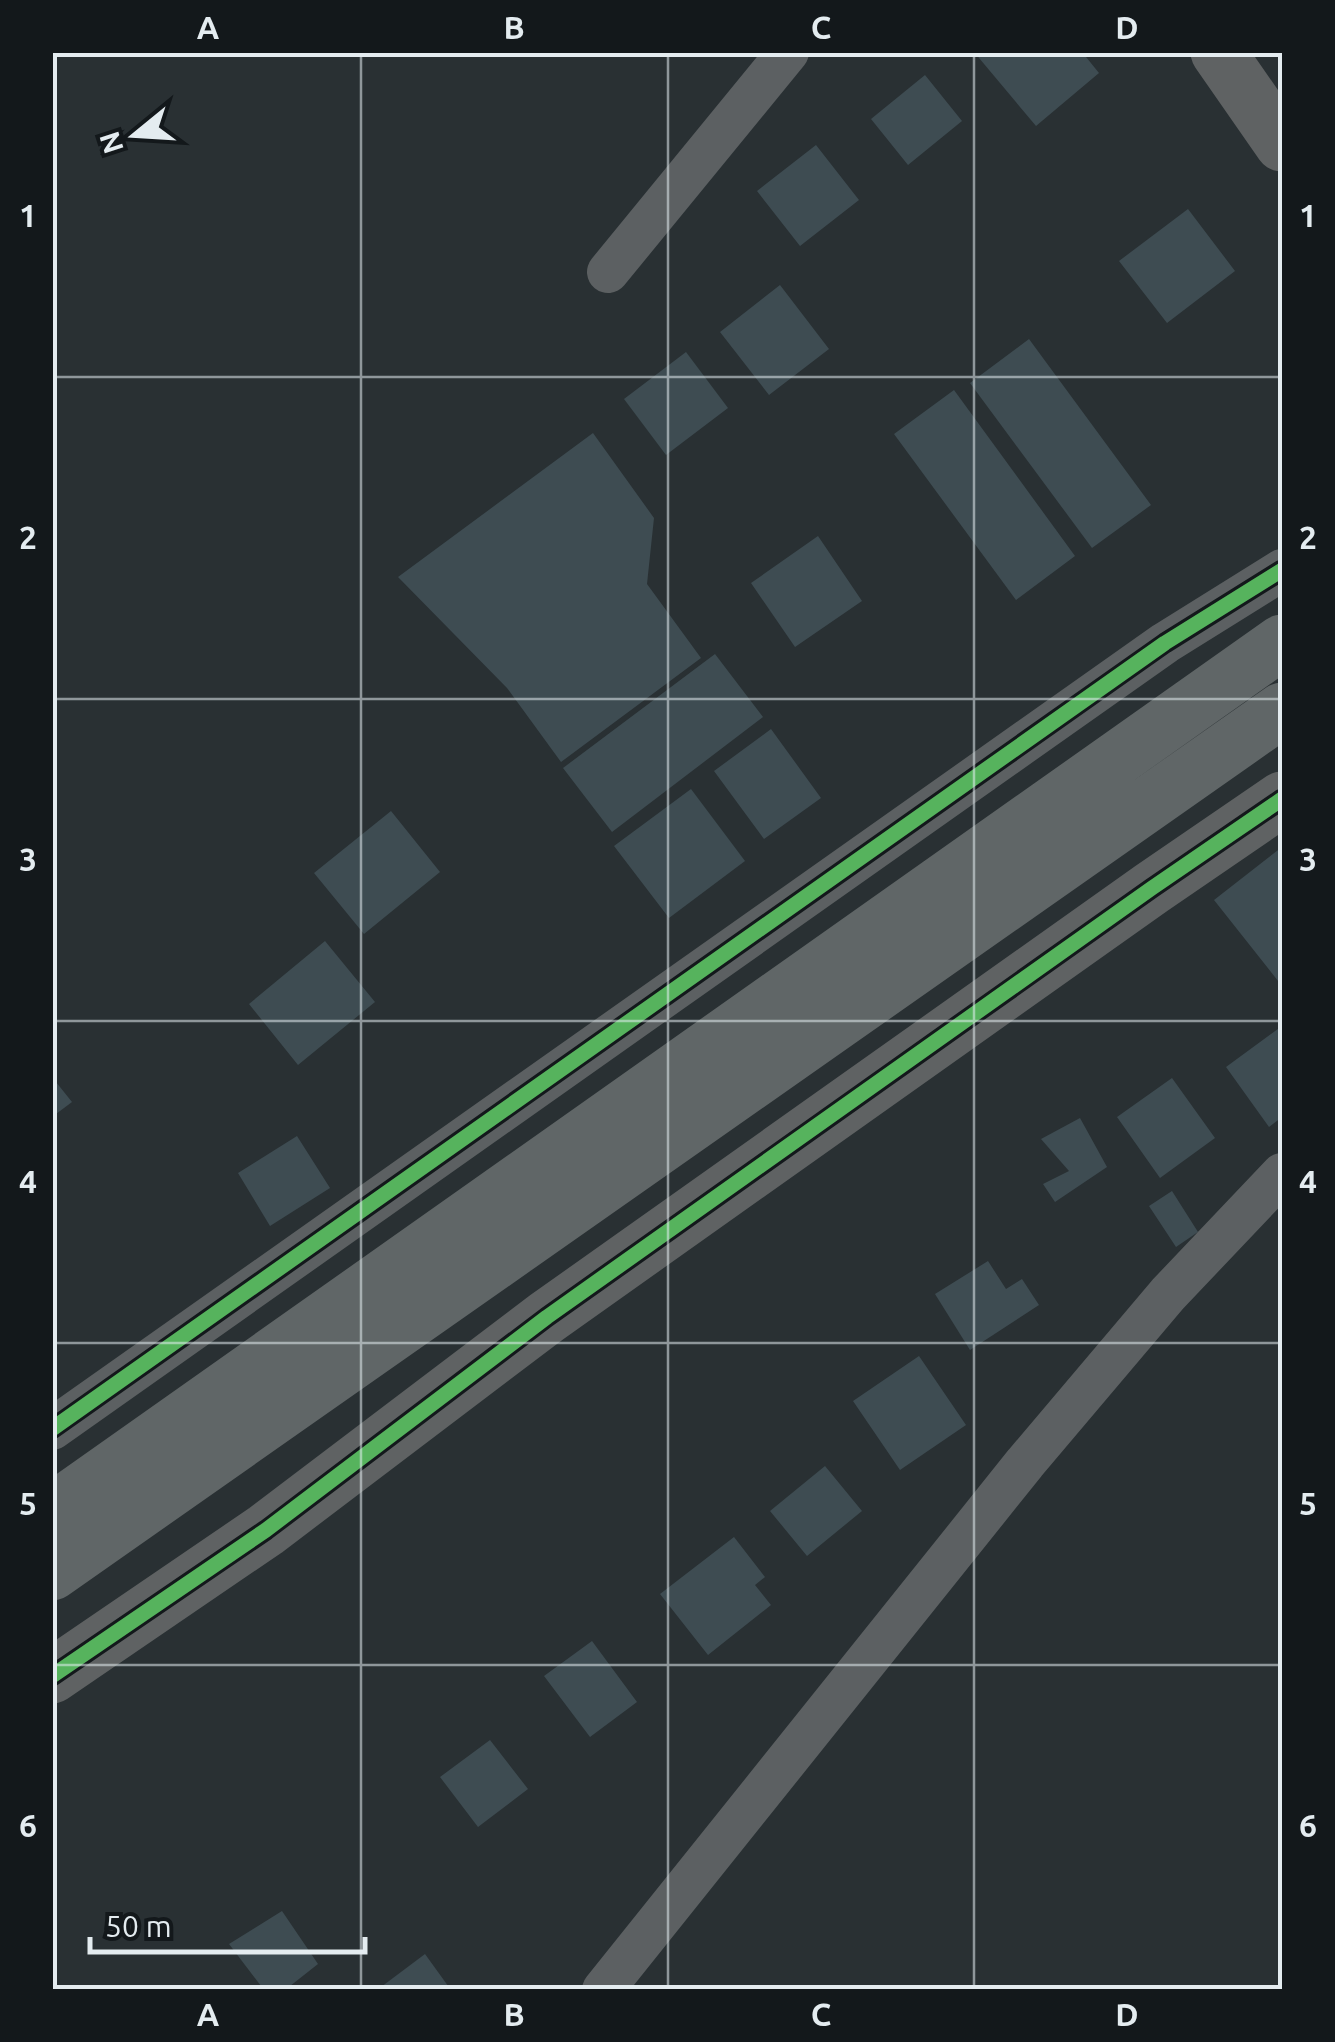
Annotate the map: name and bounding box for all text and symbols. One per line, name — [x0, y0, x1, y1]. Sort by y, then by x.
text: A — [197, 9, 220, 45]
text: B — [503, 9, 525, 45]
text: C — [811, 9, 831, 45]
text: D — [1115, 9, 1139, 45]
north arrow — [85, 85, 185, 185]
text: N — [93, 128, 129, 158]
text: 1 — [19, 197, 37, 233]
text: 1 — [1299, 197, 1317, 233]
text: 2 — [19, 519, 37, 555]
text: 2 — [1299, 519, 1317, 555]
text: 3 — [19, 841, 37, 877]
text: 3 — [1299, 841, 1317, 877]
text: 4 — [19, 1163, 37, 1199]
text: 4 — [1299, 1163, 1317, 1199]
text: 5 — [19, 1485, 37, 1521]
text: 5 — [1299, 1485, 1317, 1521]
text: 6 — [19, 1807, 37, 1843]
text: 6 — [1299, 1807, 1317, 1843]
scale bar — [90, 1892, 365, 1954]
text: 50 m — [105, 1909, 172, 1943]
text: A — [197, 1996, 220, 2032]
text: B — [503, 1996, 525, 2032]
text: C — [811, 1996, 831, 2032]
text: D — [1115, 1996, 1139, 2032]

